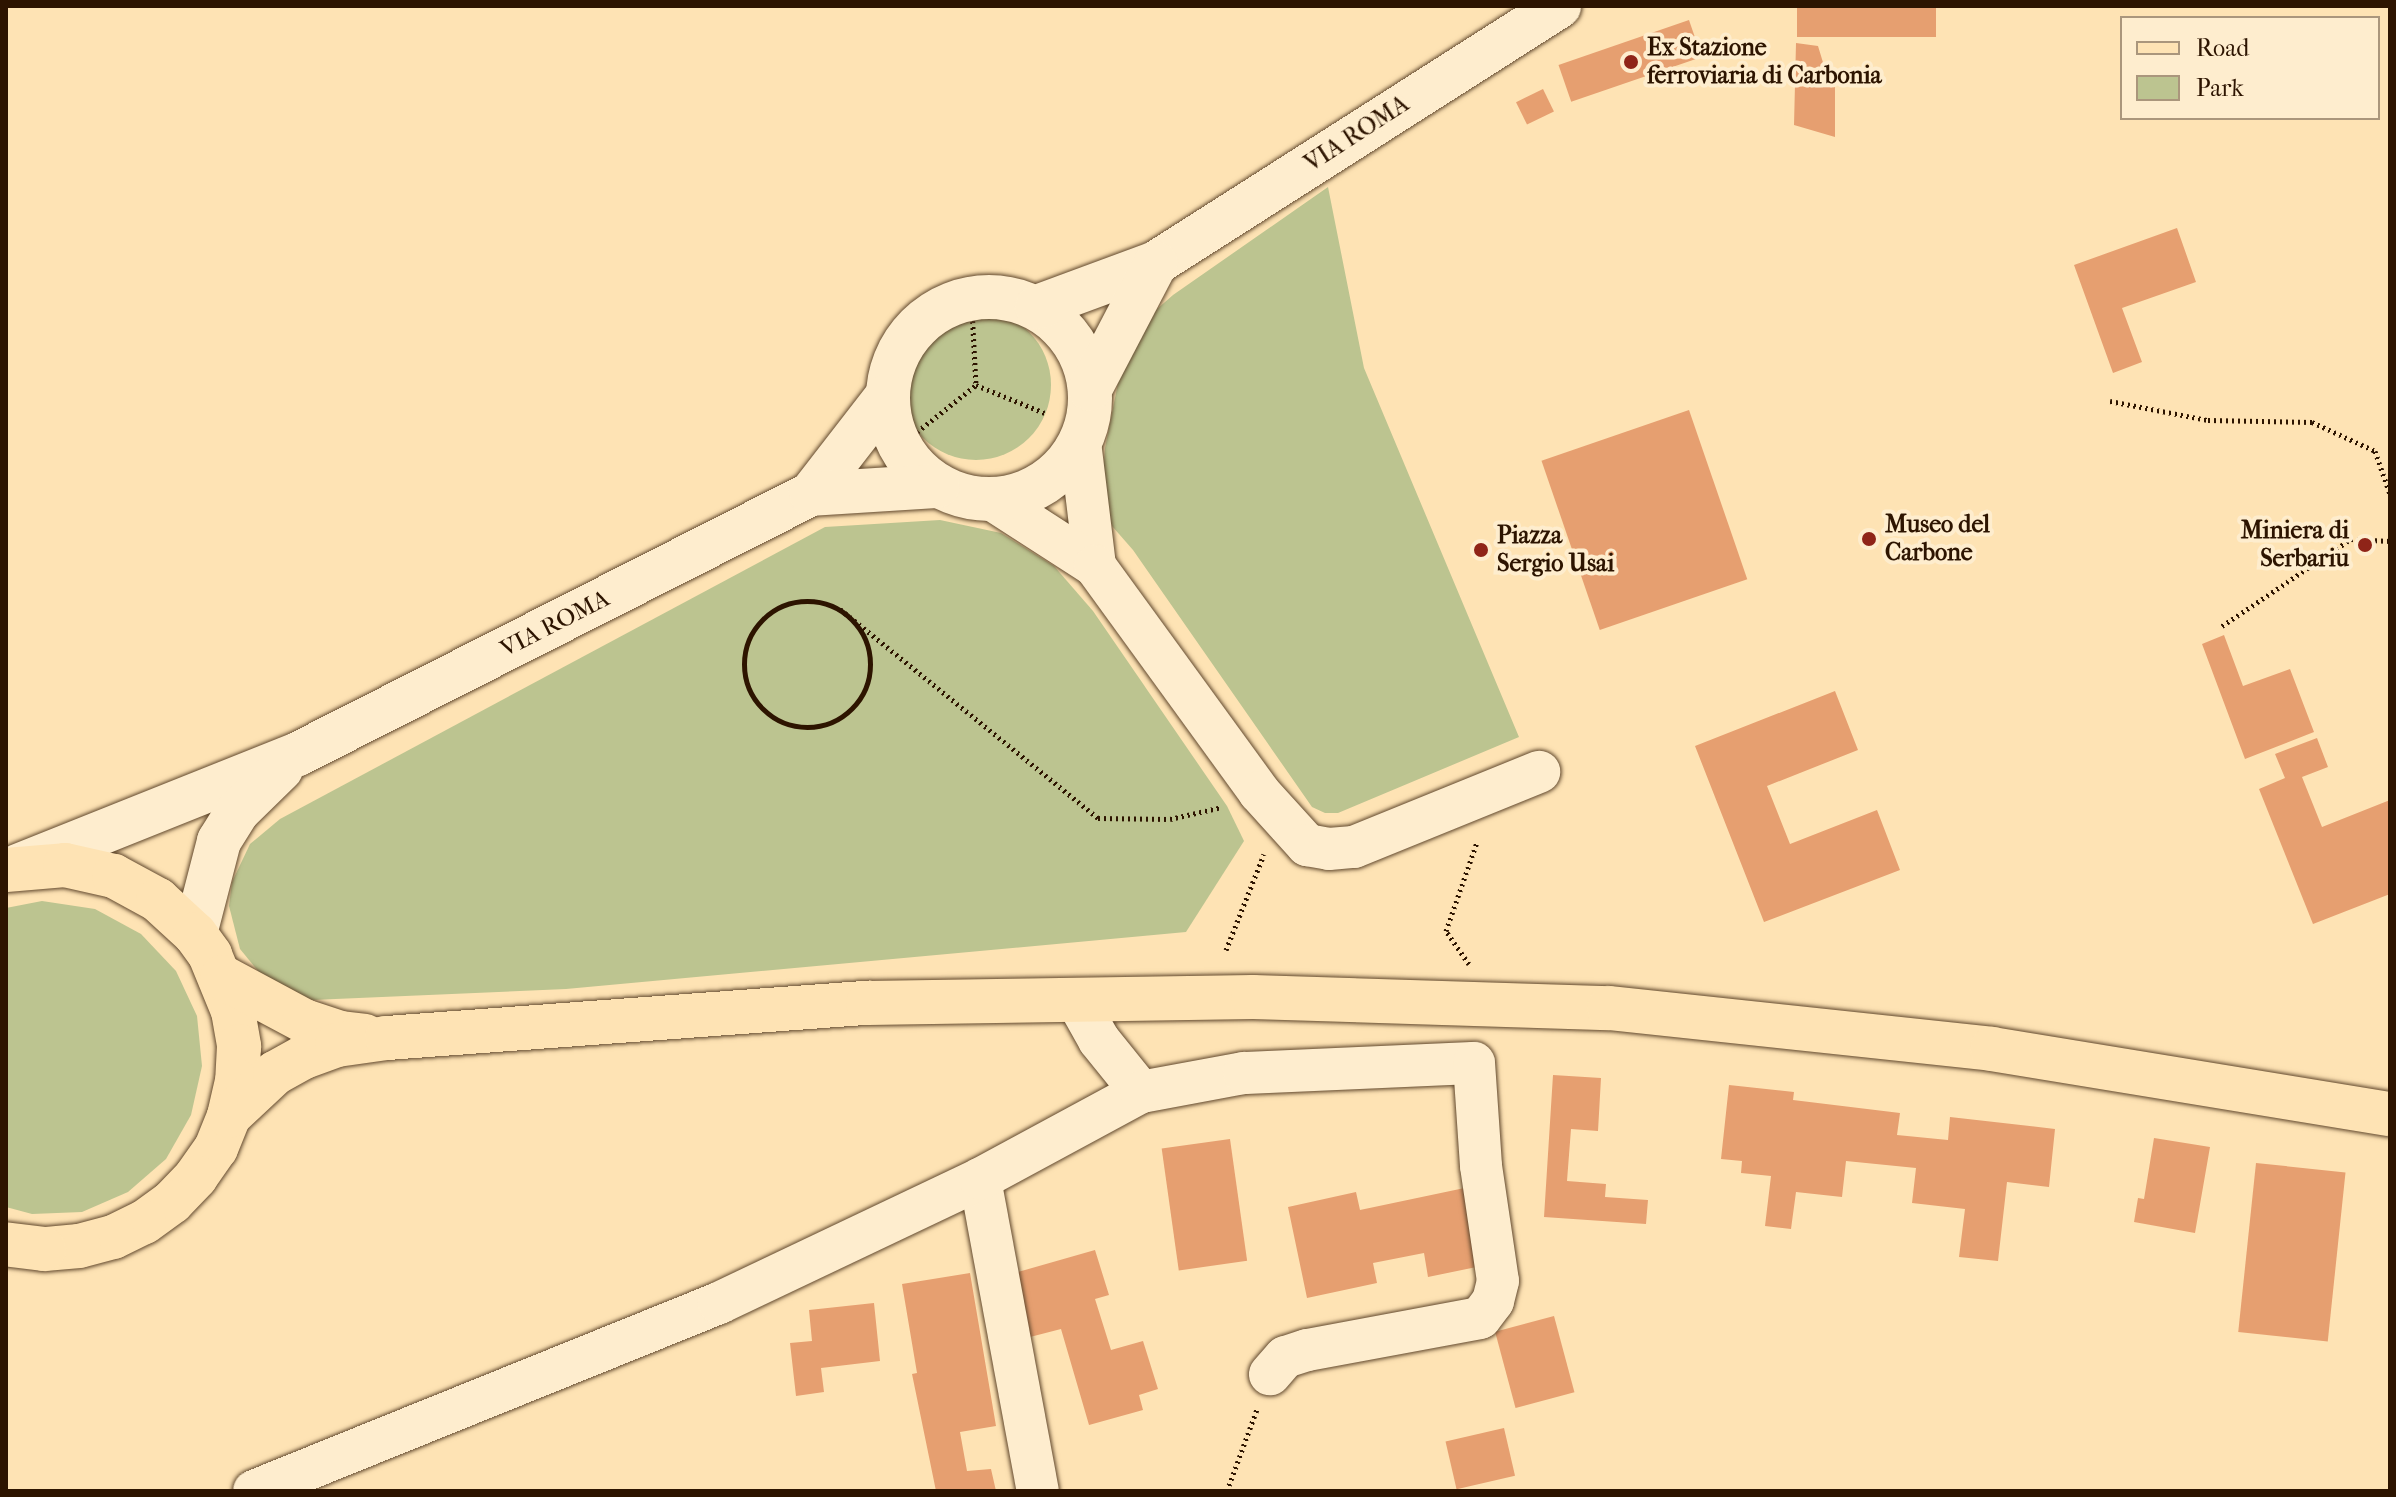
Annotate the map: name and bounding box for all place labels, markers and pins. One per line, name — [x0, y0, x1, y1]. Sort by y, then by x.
place label: Ex Stazione ferroviaria di Carbonia — [1647, 34, 1882, 90]
marker: Ex Stazione ferroviaria di Carbonia — [1622, 53, 1640, 71]
place label: Museo del Carbone — [1885, 511, 1990, 567]
place label: Miniera di Serbariu — [2241, 517, 2349, 573]
place label: Piazza Sergio Usai — [1497, 522, 1614, 578]
marker: Museo del Carbone — [1860, 530, 1878, 548]
marker: Miniera di Serbariu — [2356, 536, 2374, 554]
marker: Piazza Sergio Usai — [1472, 541, 1490, 559]

